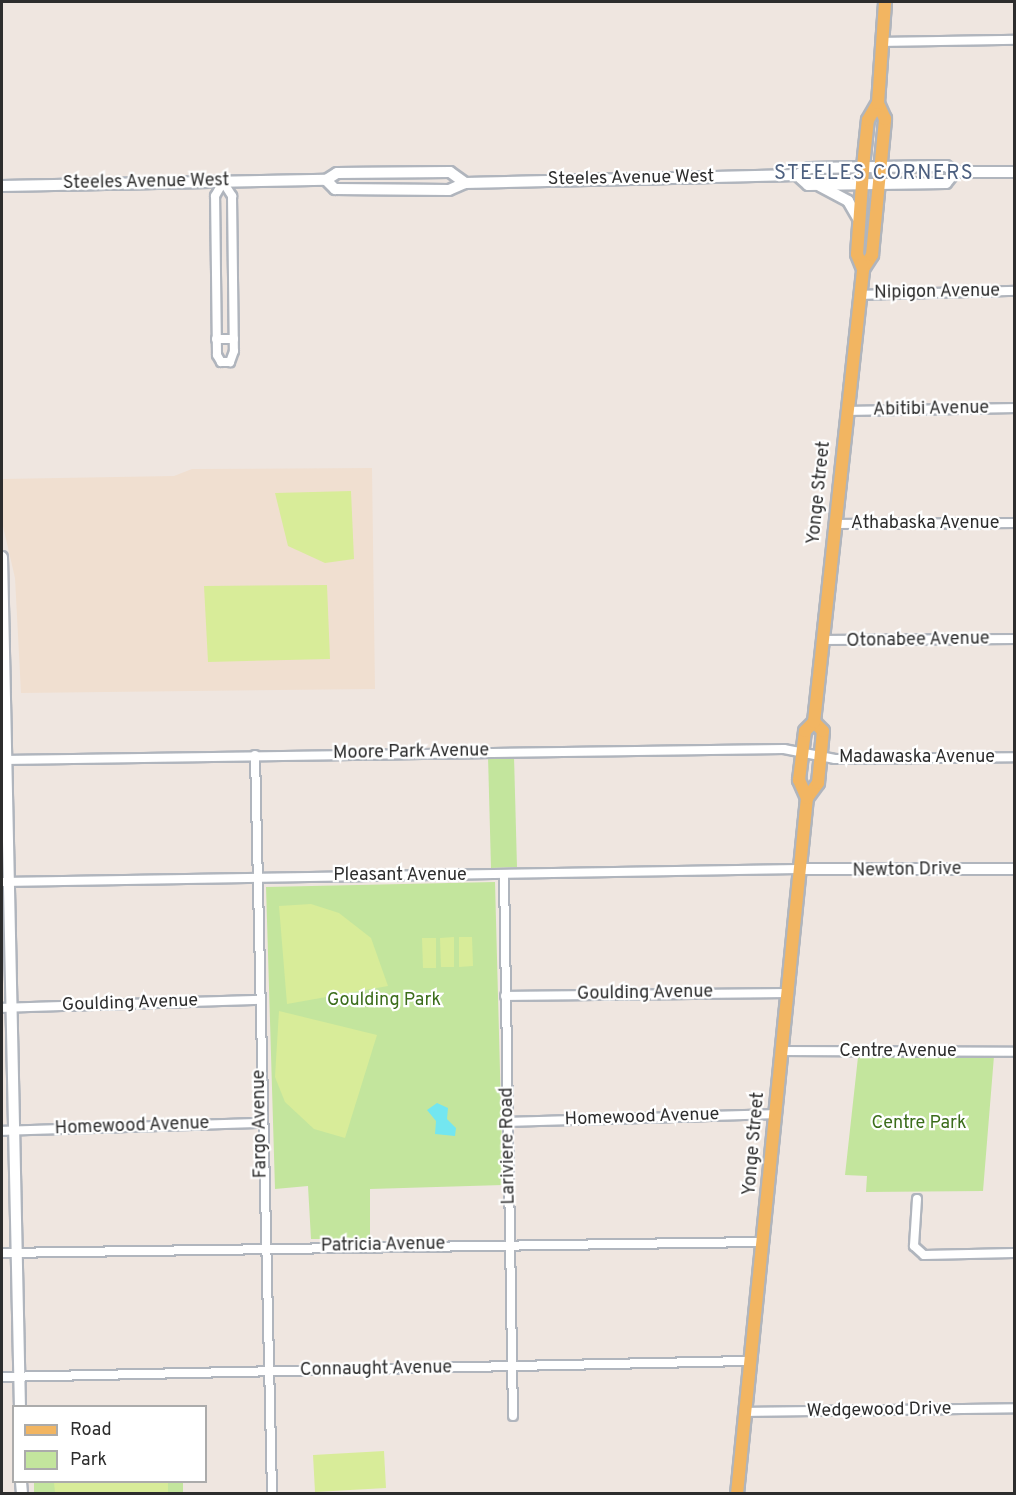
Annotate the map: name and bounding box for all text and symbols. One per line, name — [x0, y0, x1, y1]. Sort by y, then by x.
district label: STEELES CORNERS — [774, 162, 974, 186]
street label: Steeles Avenue West — [547, 167, 715, 191]
street label: Steeles Avenue West — [62, 171, 230, 195]
street label: Nipigon Avenue — [874, 281, 1000, 305]
street label: Abitibi Avenue — [872, 398, 990, 422]
street label: Yonge Street — [804, 440, 836, 546]
street label: Athabaska Avenue — [850, 513, 1000, 535]
street label: Otonabee Avenue — [846, 629, 990, 653]
street label: Moore Park Avenue — [332, 741, 490, 765]
street label: Madawaska Avenue — [839, 747, 995, 769]
street label: Newton Drive — [852, 859, 962, 883]
street label: Pleasant Avenue — [333, 865, 467, 887]
street label: Goulding Avenue — [576, 982, 714, 1006]
park label: Goulding Park — [327, 990, 441, 1012]
street label: Goulding Avenue — [61, 991, 199, 1017]
street label: Centre Avenue — [839, 1041, 957, 1063]
street label: Fargo Avenue — [249, 1069, 273, 1179]
street label: Lariviere Road — [497, 1087, 521, 1205]
street label: Yonge Street — [740, 1091, 770, 1197]
street label: Homewood Avenue — [564, 1104, 720, 1132]
street label: Homewood Avenue — [54, 1113, 210, 1141]
park label: Centre Park — [871, 1113, 967, 1135]
street label: Patricia Avenue — [320, 1234, 446, 1258]
street label: Connaught Avenue — [299, 1358, 453, 1382]
street label: Wedgewood Drive — [806, 1399, 952, 1423]
legend — [12, 1405, 207, 1483]
text: Road — [70, 1419, 112, 1442]
text: Park — [70, 1449, 107, 1472]

